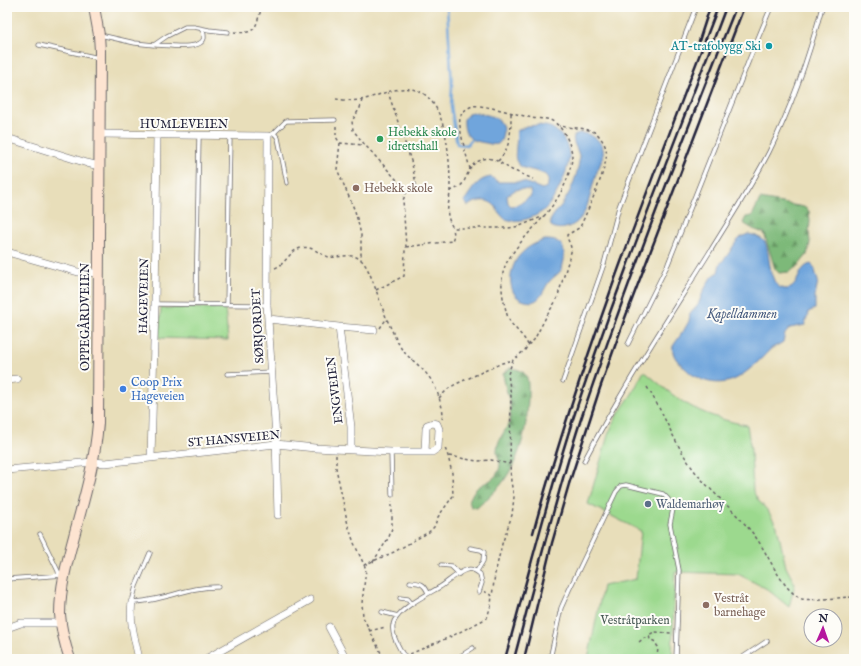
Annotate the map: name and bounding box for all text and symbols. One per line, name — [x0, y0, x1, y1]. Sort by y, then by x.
place label: AT-trafobygg Ski — [670, 39, 761, 54]
marker: AT-trafobygg Ski — [764, 41, 774, 51]
street label: HUMLEVEIEN — [140, 117, 229, 132]
place label: Hebekk skole idrettshall — [388, 125, 457, 154]
marker: Hebekk skole idrettshall — [375, 134, 385, 144]
place label: Hebekk skole — [364, 181, 433, 196]
marker: Hebekk skole — [351, 183, 361, 193]
street label: HAGEVEIEN — [136, 257, 152, 334]
street label: OPPEGÅRDVEIEN — [77, 262, 93, 371]
street label: SØRJORDET — [249, 288, 268, 364]
water label: Kapelldammen — [706, 306, 777, 323]
street label: ENGVEIEN — [323, 355, 347, 425]
place label: Coop Prix Hageveien — [131, 375, 185, 404]
marker: Coop Prix Hageveien — [118, 384, 128, 394]
street label: ST HANSVEIEN — [187, 427, 281, 450]
place label: Waldemarhøy — [656, 497, 725, 512]
marker: Waldemarhøy — [643, 499, 653, 509]
place label: Vestråt barnehage — [713, 591, 766, 620]
marker: Vestråt barnehage — [701, 600, 711, 610]
north arrow — [803, 608, 843, 648]
text: N — [817, 612, 829, 626]
park label: Vestråtparken — [599, 613, 670, 629]

